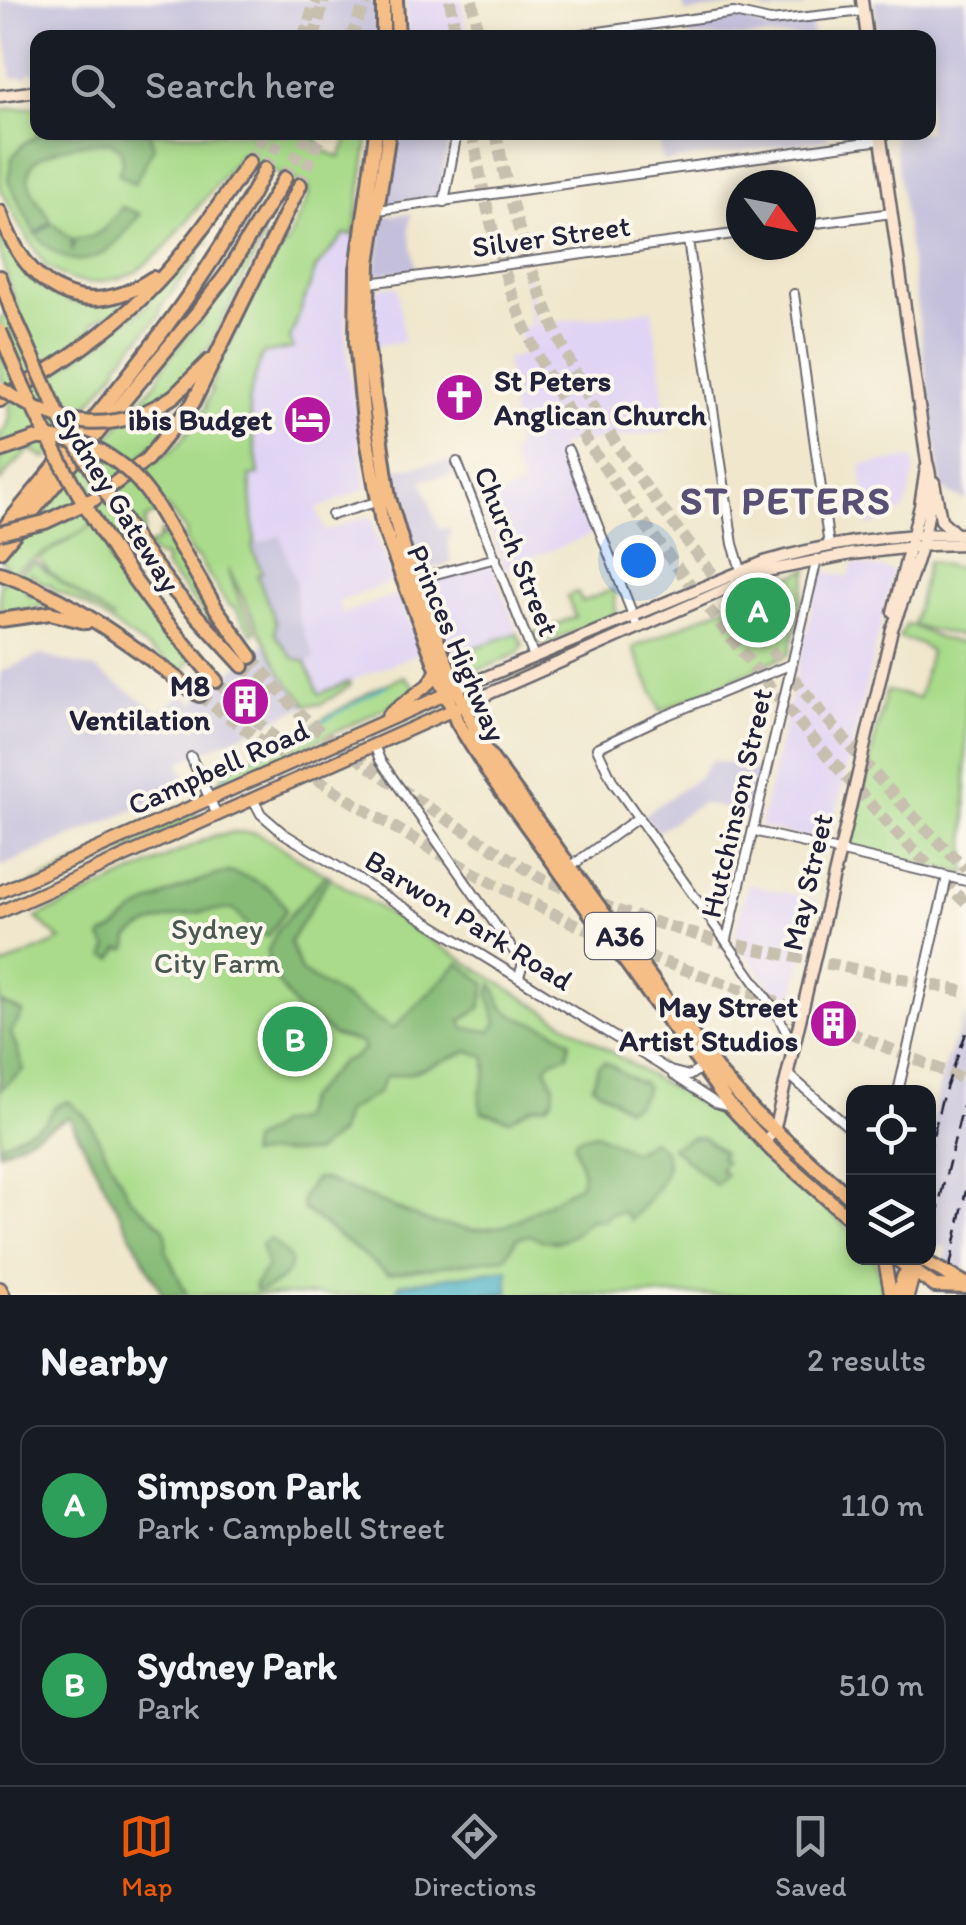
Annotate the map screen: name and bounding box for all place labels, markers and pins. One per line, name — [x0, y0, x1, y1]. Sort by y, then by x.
place label: St Peters Anglican Church — [493, 362, 708, 433]
church icon: St Peters Anglican Church — [433, 371, 485, 423]
hotel icon: ibis Budget — [281, 393, 333, 445]
place label: ibis Budget — [128, 401, 273, 438]
pin: A — [726, 572, 790, 648]
place label: M8 Ventilation — [69, 667, 211, 738]
building icon: M8 Ventilation — [219, 676, 271, 728]
place label: May Street Artist Studios — [618, 988, 798, 1059]
building icon: May Street Artist Studios — [807, 997, 859, 1049]
pin: B — [262, 1002, 328, 1076]

